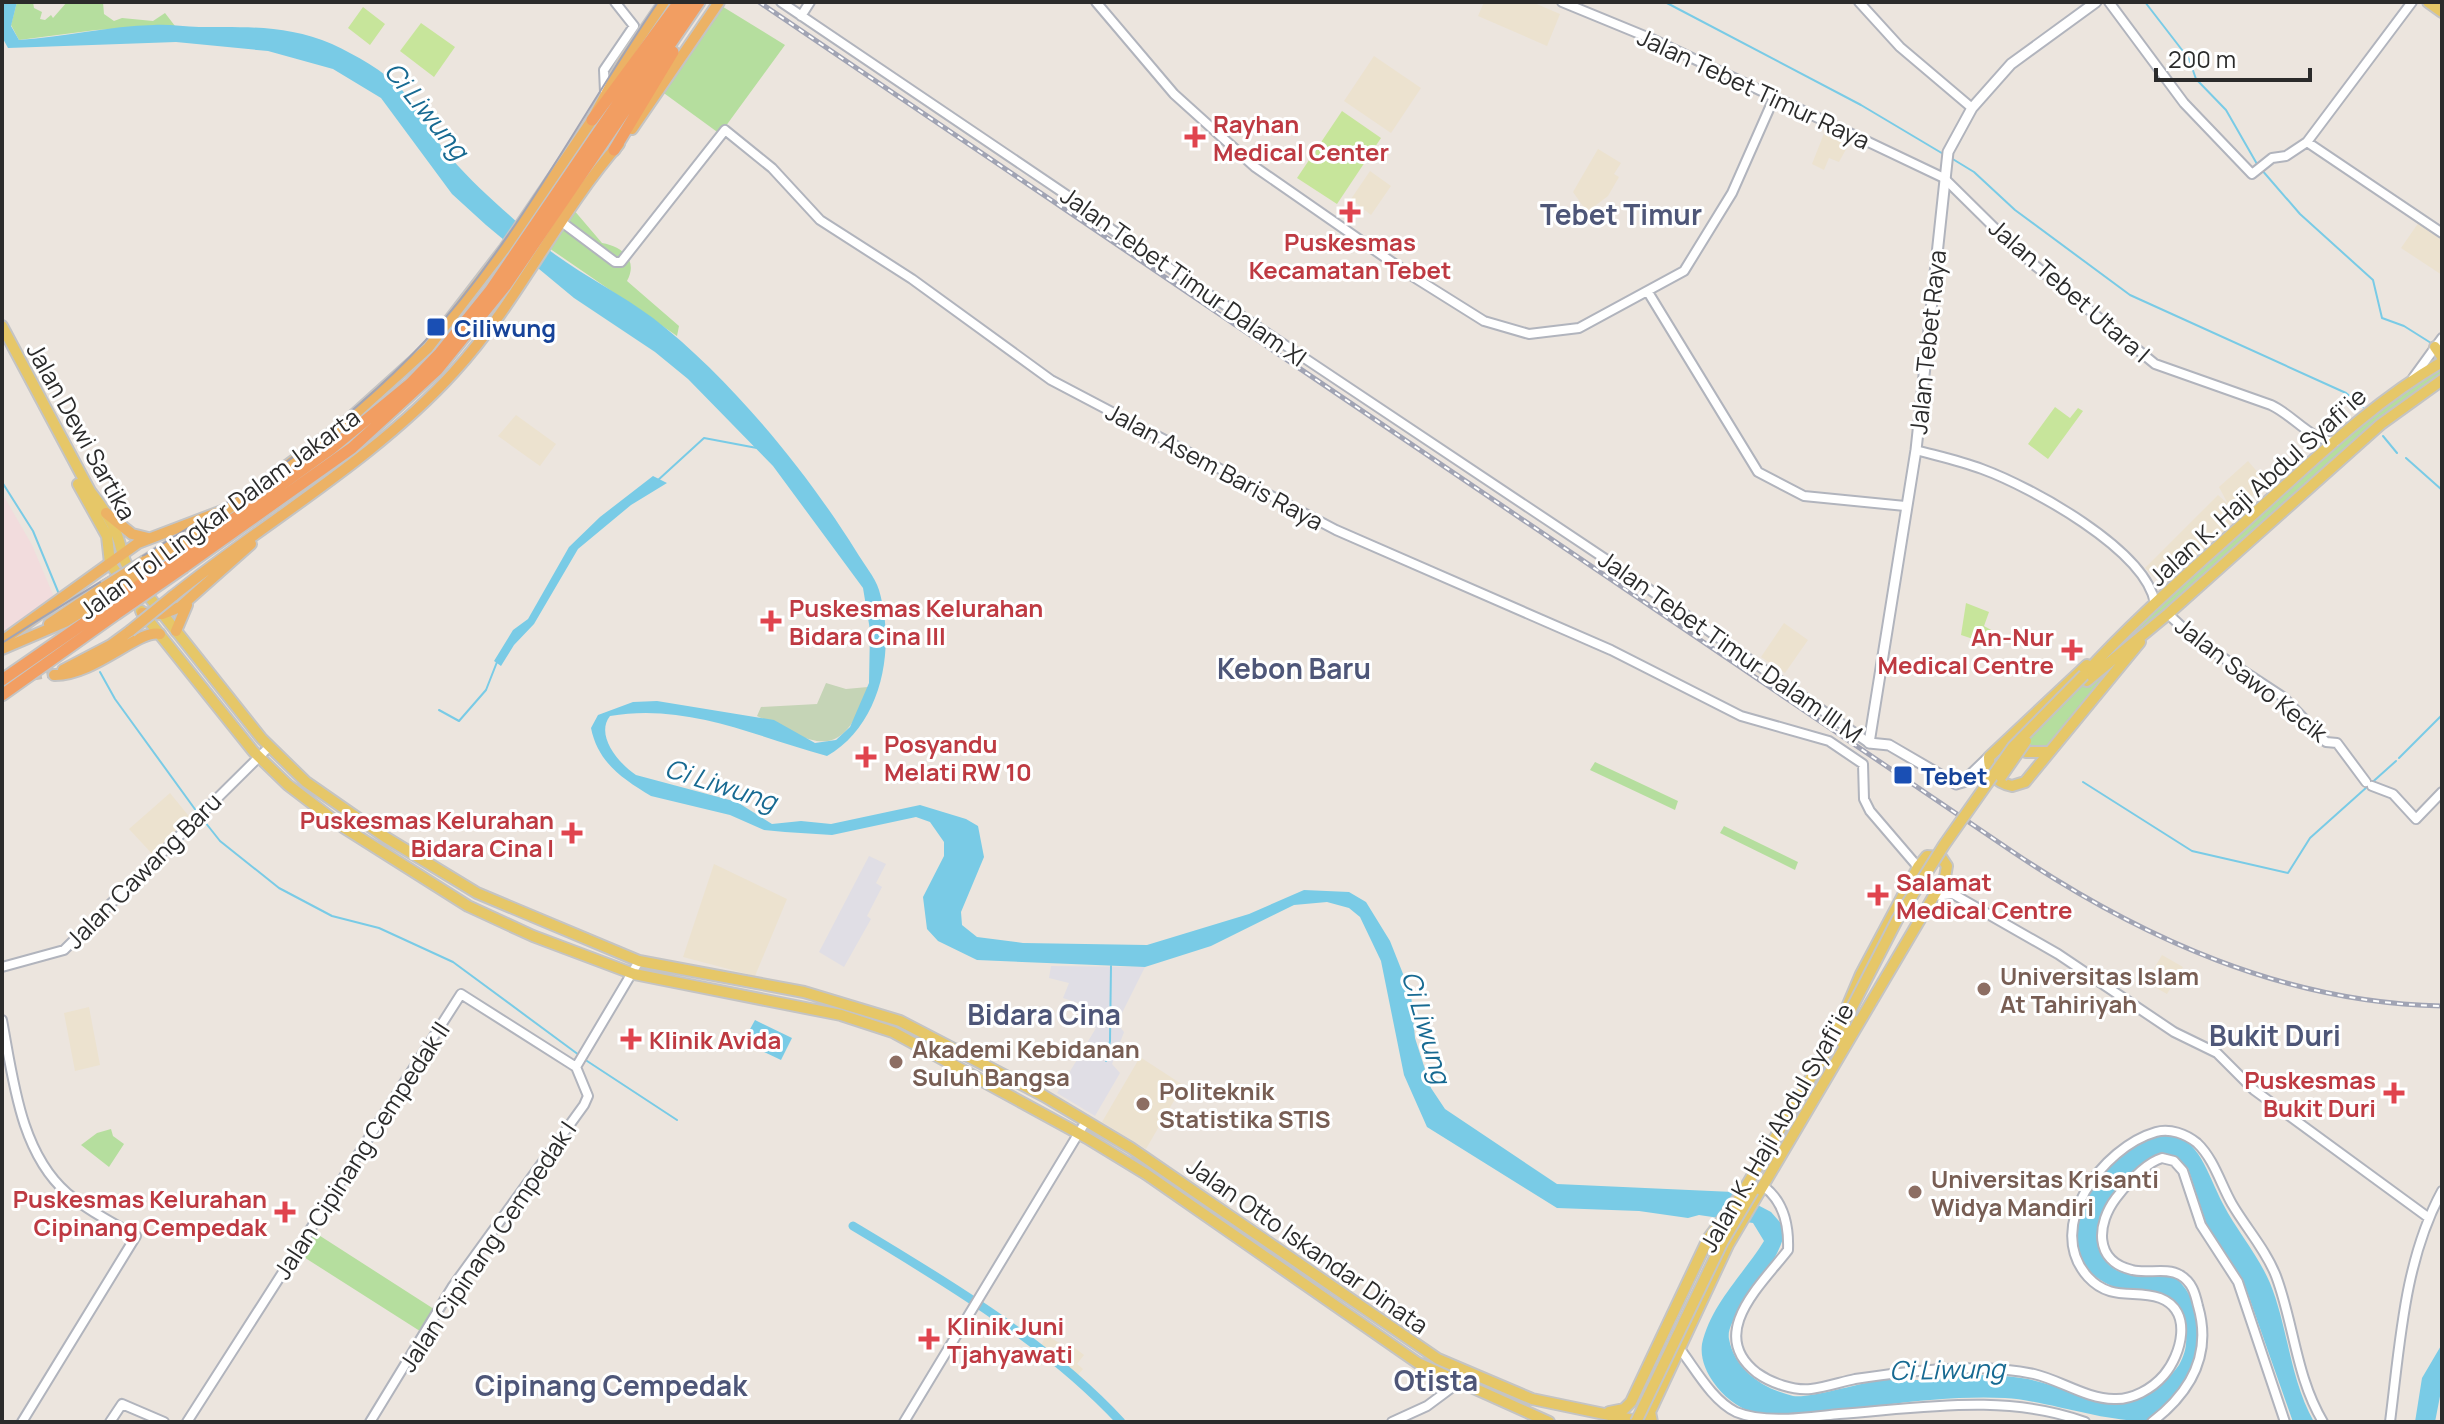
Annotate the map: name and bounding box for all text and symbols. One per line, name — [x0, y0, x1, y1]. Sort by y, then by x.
street label: Jalan Tebet Timur Raya — [1632, 20, 1876, 156]
scale bar — [2156, 32, 2310, 82]
text: 200 m — [2168, 42, 2236, 75]
water label: Ci Liwung — [377, 54, 479, 168]
place label: Rayhan Medical Center — [1213, 107, 1389, 168]
marker: Rayhan Medical Center — [1184, 126, 1206, 148]
street label: Jalan Tebet Timur Dalam XI — [1054, 178, 1314, 374]
district label: Tebet Timur — [1540, 195, 1702, 233]
marker: Puskesmas Kecamatan Tebet — [1339, 201, 1361, 223]
street label: Jalan Tebet Utara I — [1982, 211, 2158, 369]
place label: Puskesmas Kecamatan Tebet — [1249, 225, 1451, 286]
street label: Jalan Tebet Raya — [1901, 248, 1953, 436]
place label: Ciliwung — [454, 311, 556, 344]
marker: Ciliwung — [425, 316, 447, 338]
street label: Jalan Dewi Sartika — [20, 336, 144, 526]
street label: Jalan K. Haji Abdul Syafi'ie — [2141, 379, 2373, 593]
street label: Jalan Asem Baris Raya — [1100, 395, 1330, 537]
street label: Jalan Tol Lingkar Dalam Jakarta — [72, 400, 366, 626]
street label: Jalan Tebet Timur Dalam III M — [1593, 542, 1869, 750]
place label: Puskesmas Kelurahan Bidara Cina III — [789, 591, 1043, 652]
street label: Jalan Sawo Kecik — [2169, 609, 2336, 750]
marker: Puskesmas Kelurahan Bidara Cina III — [760, 610, 782, 632]
place label: An-Nur Medical Centre — [1878, 620, 2054, 681]
marker: An-Nur Medical Centre — [2061, 639, 2083, 661]
district label: Kebon Baru — [1217, 649, 1371, 687]
place label: Posyandu Melati RW 10 — [884, 727, 1032, 788]
marker: Posyandu Melati RW 10 — [855, 746, 877, 768]
water label: Ci Liwung — [661, 749, 784, 820]
place label: Tebet — [1921, 759, 1988, 792]
marker: Tebet — [1892, 764, 1914, 786]
street label: Jalan Cawang Baru — [58, 785, 228, 955]
place label: Puskesmas Kelurahan Bidara Cina I — [300, 803, 554, 864]
marker: Puskesmas Kelurahan Bidara Cina I — [561, 822, 583, 844]
place label: Salamat Medical Centre — [1896, 865, 2072, 926]
marker: Salamat Medical Centre — [1867, 884, 1889, 906]
place label: Universitas Islam At Tahiriyah — [2000, 959, 2199, 1020]
water label: Ci Liwung — [1394, 967, 1461, 1090]
marker: Universitas Islam At Tahiriyah — [1975, 980, 1993, 998]
district label: Bidara Cina — [967, 995, 1121, 1033]
street label: Jalan K. Haji Abdul Syafi'ie — [1691, 997, 1861, 1257]
street label: Jalan Cipinang Cempedak II — [265, 1015, 457, 1285]
district label: Bukit Duri — [2209, 1016, 2341, 1054]
place label: Klinik Avida — [649, 1023, 781, 1056]
marker: Klinik Avida — [620, 1028, 642, 1050]
place label: Akademi Kebidanan Suluh Bangsa — [912, 1032, 1140, 1093]
marker: Akademi Kebidanan Suluh Bangsa — [887, 1053, 905, 1071]
place label: Puskesmas Bukit Duri — [2244, 1063, 2376, 1124]
place label: Politeknik Statistika STIS — [1159, 1074, 1331, 1135]
marker: Puskesmas Bukit Duri — [2383, 1082, 2405, 1104]
marker: Politeknik Statistika STIS — [1134, 1095, 1152, 1113]
street label: Jalan Cipinang Cempedak I — [391, 1114, 583, 1378]
street label: Jalan Otto Iskandar Dinata — [1181, 1149, 1435, 1341]
place label: Universitas Krisanti Widya Mandiri — [1931, 1162, 2159, 1223]
place label: Puskesmas Kelurahan Cipinang Cempedak — [13, 1182, 268, 1243]
marker: Universitas Krisanti Widya Mandiri — [1906, 1183, 1924, 1201]
marker: Puskesmas Kelurahan Cipinang Cempedak — [274, 1201, 296, 1223]
place label: Klinik Juni Tjahyawati — [947, 1309, 1073, 1370]
marker: Klinik Juni Tjahyawati — [918, 1328, 940, 1350]
water label: Ci Liwung — [1889, 1350, 2008, 1388]
district label: Otista — [1394, 1361, 1478, 1399]
district label: Cipinang Cempedak — [475, 1366, 748, 1404]

